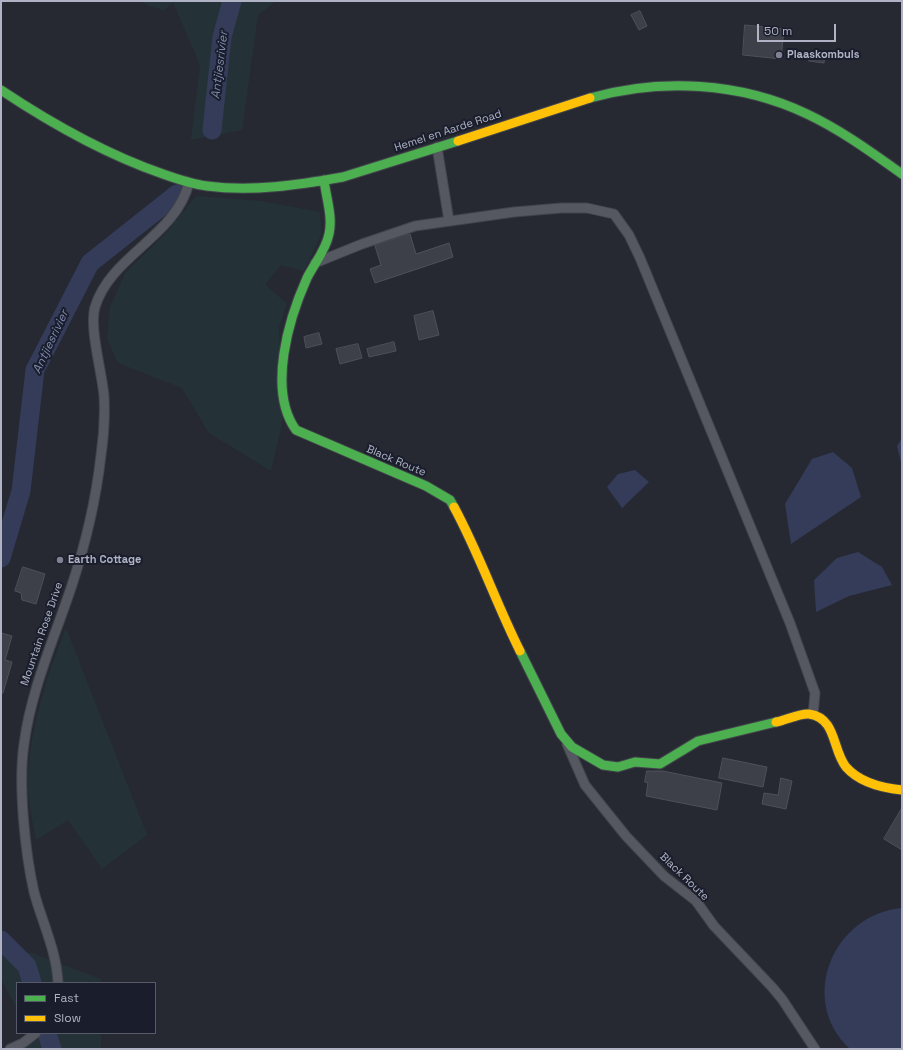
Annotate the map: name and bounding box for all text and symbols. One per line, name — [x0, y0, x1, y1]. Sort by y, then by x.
scale bar — [759, 16, 838, 42]
text: 50 m — [764, 23, 792, 39]
water label: Antjiesrivier — [209, 30, 231, 100]
place label: Plaaskombuis — [787, 48, 859, 62]
marker: Plaaskombuis — [774, 50, 784, 60]
street label: Hemel en Aarde Road — [393, 107, 503, 155]
water label: Antjiesrivier — [30, 308, 72, 376]
street label: Black Route — [364, 443, 428, 479]
place label: Earth Cottage — [68, 553, 141, 567]
marker: Earth Cottage — [55, 555, 65, 565]
street label: Mountain Rose Drive — [18, 581, 66, 687]
street label: Black Route — [657, 850, 711, 904]
legend — [16, 982, 156, 1034]
text: Fast — [54, 990, 79, 1006]
text: Slow — [54, 1010, 81, 1026]

